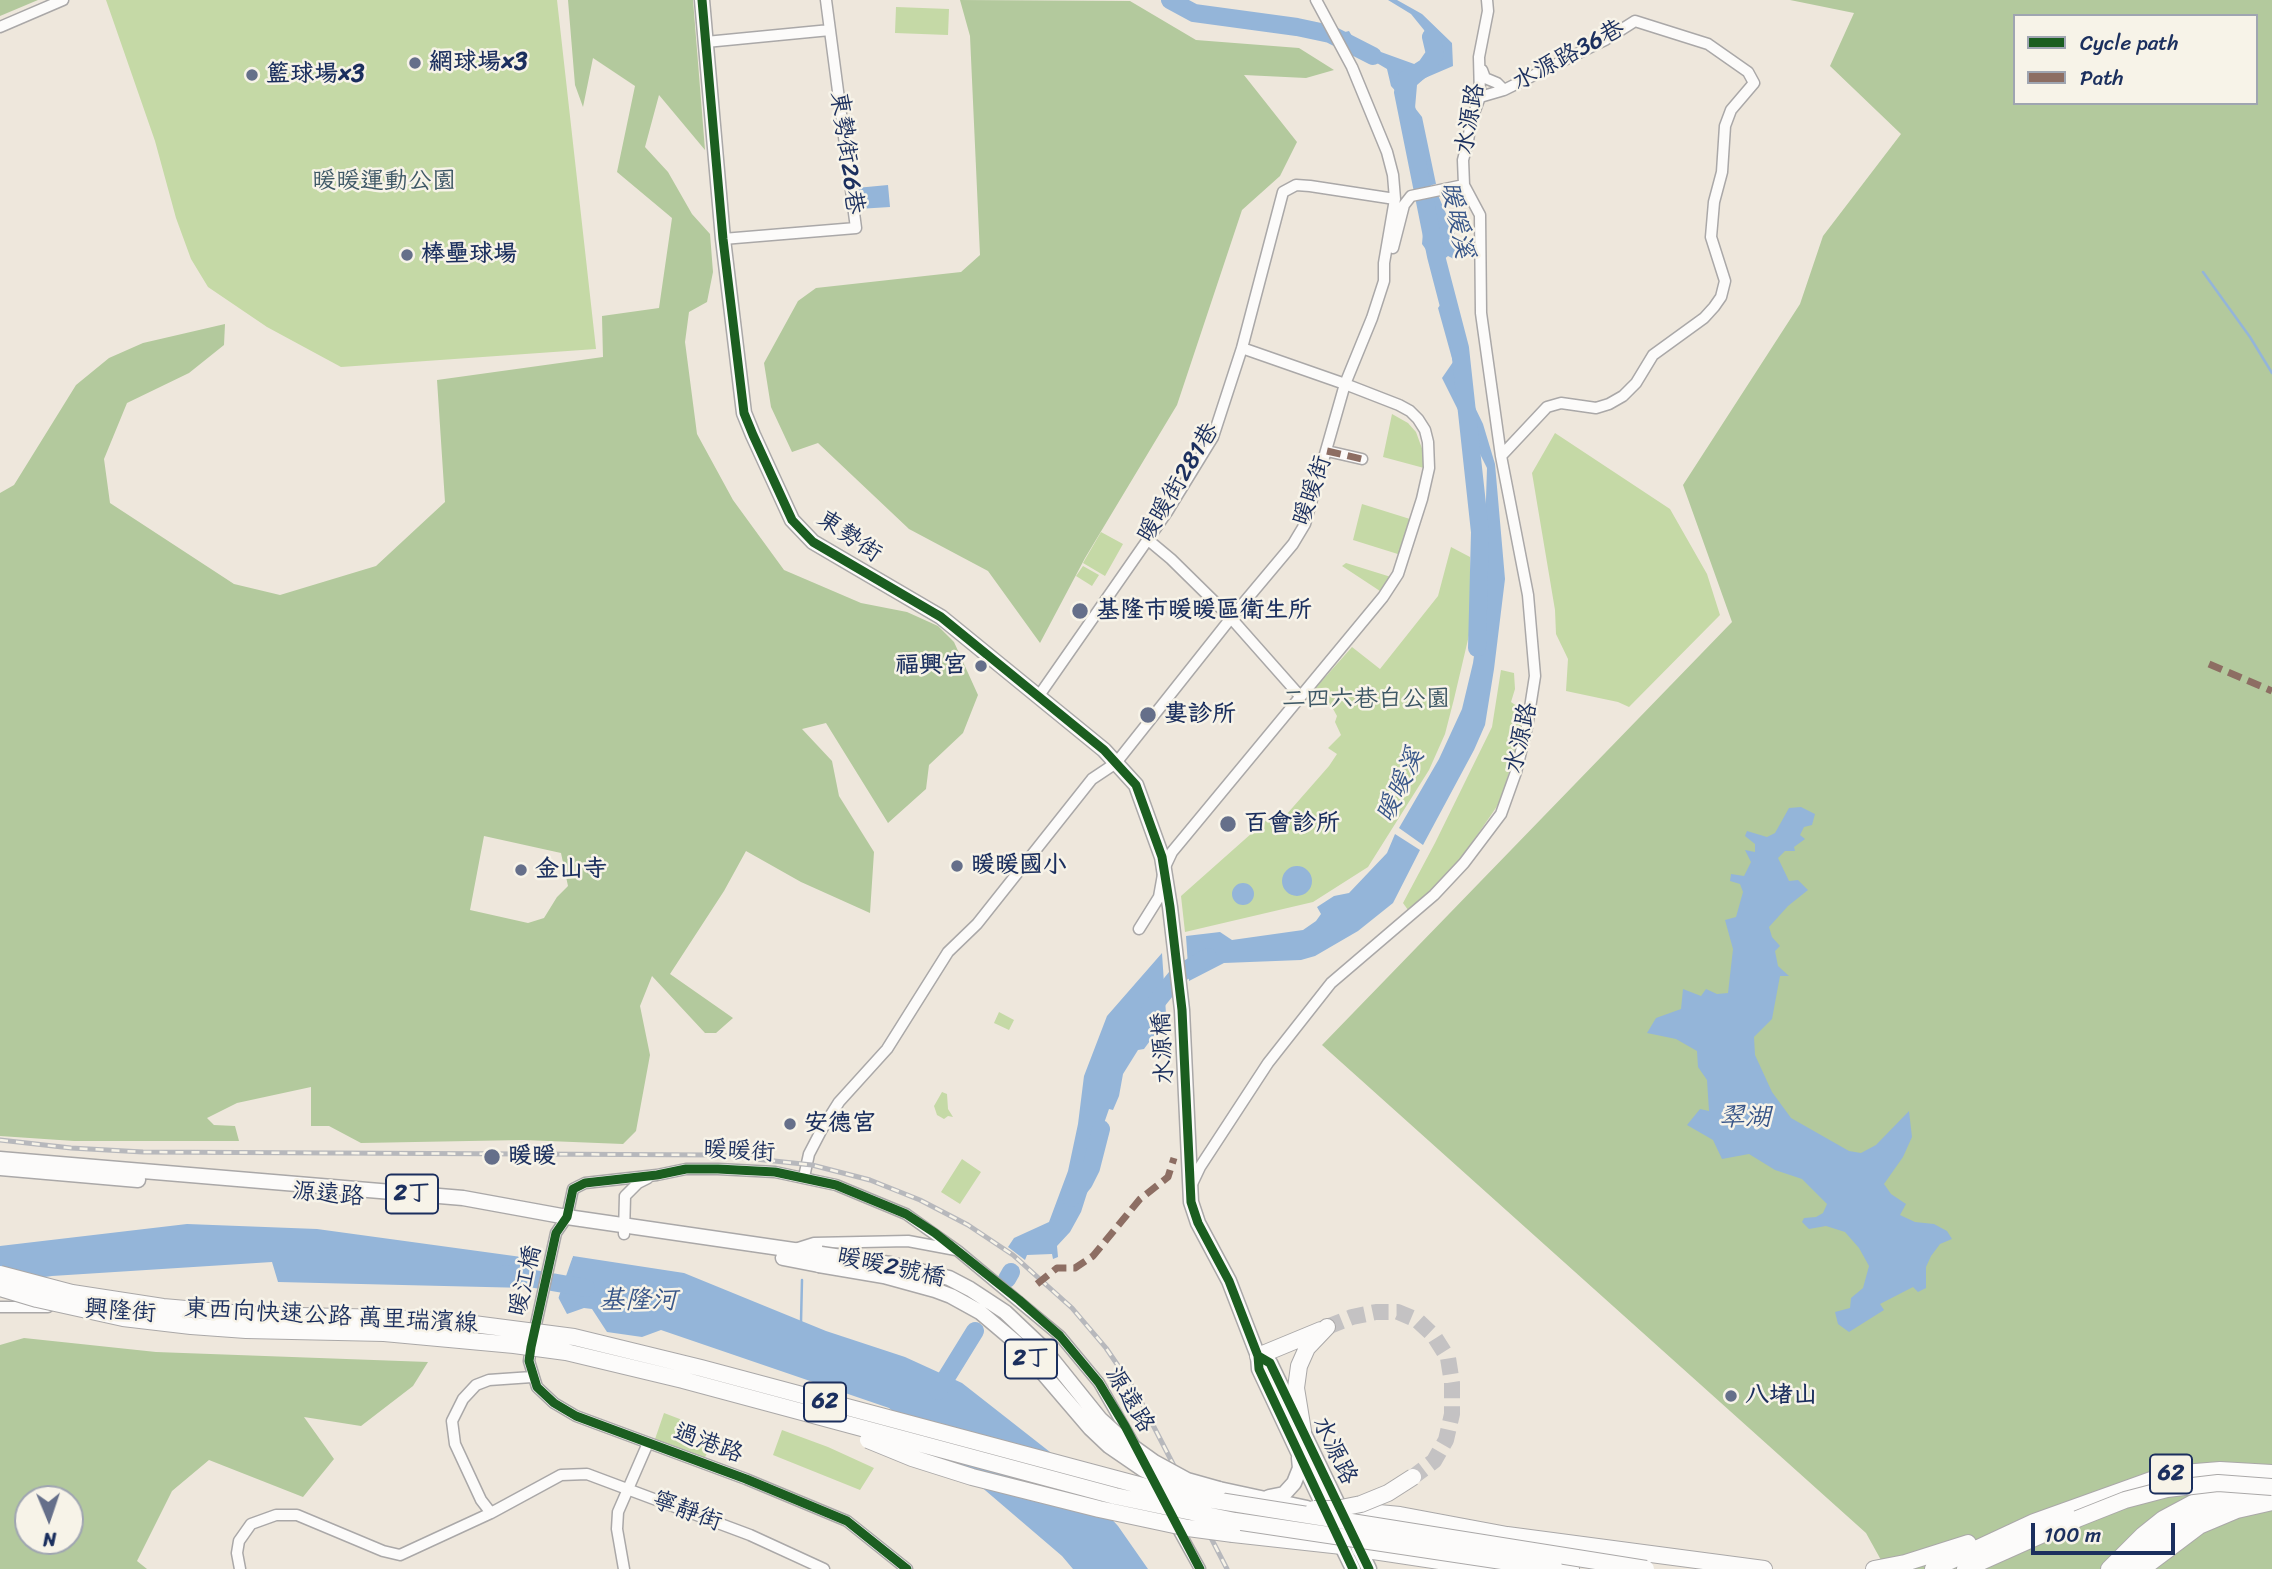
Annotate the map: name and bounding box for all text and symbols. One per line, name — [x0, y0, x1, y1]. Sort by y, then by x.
street label: 水源路36巷 — [1508, 14, 1630, 98]
legend — [2013, 14, 2258, 105]
text: Cycle path — [2080, 24, 2179, 62]
place label: 網球場×3 — [429, 49, 528, 77]
marker: 網球場×3 — [407, 55, 423, 71]
text: Path — [2080, 59, 2123, 97]
place label: 籃球場×3 — [266, 61, 365, 89]
marker: 籃球場×3 — [244, 67, 260, 83]
street label: 水源路 — [1451, 81, 1491, 157]
street label: 東勢街26巷 — [823, 90, 869, 216]
park label: 暖暖運動公園 — [312, 168, 456, 196]
water label: 暖暖溪 — [1433, 179, 1479, 261]
place label: 棒壘球場 — [421, 241, 517, 269]
marker: 棒壘球場 — [399, 247, 415, 263]
street label: 暖暖街281巷 — [1132, 418, 1226, 548]
street label: 暖暖街 — [1288, 452, 1338, 530]
street label: 東勢街 — [811, 505, 887, 569]
place label: 基隆市暖暖區衛生所 — [1096, 597, 1312, 625]
marker: 基隆市暖暖區衛生所 — [1070, 601, 1090, 621]
place label: 福興宮 — [895, 652, 967, 680]
marker: 福興宮 — [973, 658, 989, 674]
park label: 二四六巷白公園 — [1282, 686, 1450, 714]
street label: 水源路 — [1500, 700, 1544, 776]
place label: 婁診所 — [1164, 701, 1236, 729]
marker: 婁診所 — [1138, 705, 1158, 725]
water label: 暖暖溪 — [1370, 744, 1432, 828]
place label: 百會診所 — [1244, 810, 1340, 838]
marker: 百會診所 — [1218, 814, 1238, 834]
place label: 暖暖國小 — [971, 852, 1067, 880]
place label: 金山寺 — [535, 856, 607, 884]
marker: 暖暖國小 — [949, 858, 965, 874]
marker: 金山寺 — [513, 862, 529, 878]
street label: 水源橋 — [1148, 1011, 1180, 1085]
water label: 翠湖 — [1719, 1102, 1771, 1134]
place label: 安德宮 — [804, 1110, 876, 1138]
marker: 安德宮 — [782, 1116, 798, 1132]
street label: 暖暖街 — [702, 1136, 776, 1168]
place label: 暖暖 — [508, 1143, 556, 1171]
marker: 暖暖 — [482, 1147, 502, 1167]
road number: 2丁 — [386, 1175, 438, 1214]
street label: 源遠路 — [291, 1178, 365, 1212]
street label: 暖暖2號橋 — [834, 1242, 948, 1294]
street label: 暖江橋 — [504, 1243, 548, 1319]
water label: 基隆河 — [599, 1285, 677, 1317]
street label: 興隆街 — [83, 1295, 157, 1329]
street label: 東西向快速公路 萬里瑞濱線 — [183, 1295, 479, 1339]
road number: 2丁 — [1005, 1340, 1057, 1378]
street label: 源遠路 — [1098, 1362, 1160, 1438]
road number: 62 — [804, 1382, 846, 1422]
place label: 八堵山 — [1745, 1382, 1817, 1410]
marker: 八堵山 — [1723, 1388, 1739, 1404]
street label: 水源路 — [1305, 1412, 1363, 1490]
street label: 過港路 — [669, 1418, 747, 1470]
road number: 62 — [2150, 1455, 2192, 1494]
north arrow — [14, 1485, 84, 1555]
street label: 寧靜街 — [648, 1486, 726, 1538]
scale bar — [2034, 1510, 2178, 1554]
text: 100 m — [2044, 1516, 2101, 1554]
text: N — [43, 1523, 57, 1556]

